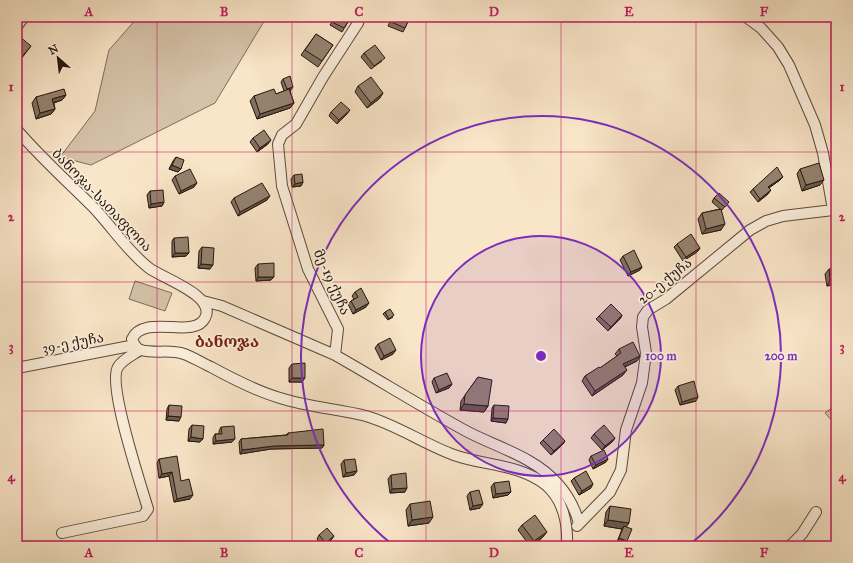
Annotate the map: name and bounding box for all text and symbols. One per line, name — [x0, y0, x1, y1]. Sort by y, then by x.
text: A — [84, 4, 94, 20]
text: B — [220, 4, 229, 20]
text: C — [355, 4, 364, 20]
text: D — [489, 4, 499, 20]
text: E — [624, 4, 634, 20]
text: F — [760, 4, 769, 20]
north arrow — [38, 38, 78, 78]
text: N — [46, 41, 61, 58]
text: 1 — [8, 79, 14, 95]
text: 1 — [839, 79, 845, 95]
street label: ბანოჯა-სათაფლია — [48, 145, 156, 255]
text: 2 — [8, 209, 15, 225]
text: 2 — [839, 209, 846, 225]
street label: მე-19 ქუჩა — [310, 246, 354, 318]
street label: 20-ე ქუჩა — [635, 254, 695, 308]
street label: 39-ე ქუჩა — [41, 329, 105, 357]
district label: ბანოჯა — [195, 332, 259, 351]
text: 3 — [8, 339, 14, 355]
text: 3 — [839, 339, 845, 355]
centre of rings — [534, 349, 548, 363]
text: 100 m — [645, 349, 678, 363]
text: 200 m — [765, 349, 798, 363]
text: 4 — [7, 469, 15, 485]
text: 4 — [838, 469, 846, 485]
text: A — [84, 545, 94, 561]
text: B — [220, 545, 229, 561]
text: C — [355, 545, 364, 561]
text: D — [489, 545, 499, 561]
text: E — [624, 545, 634, 561]
text: F — [760, 545, 769, 561]

